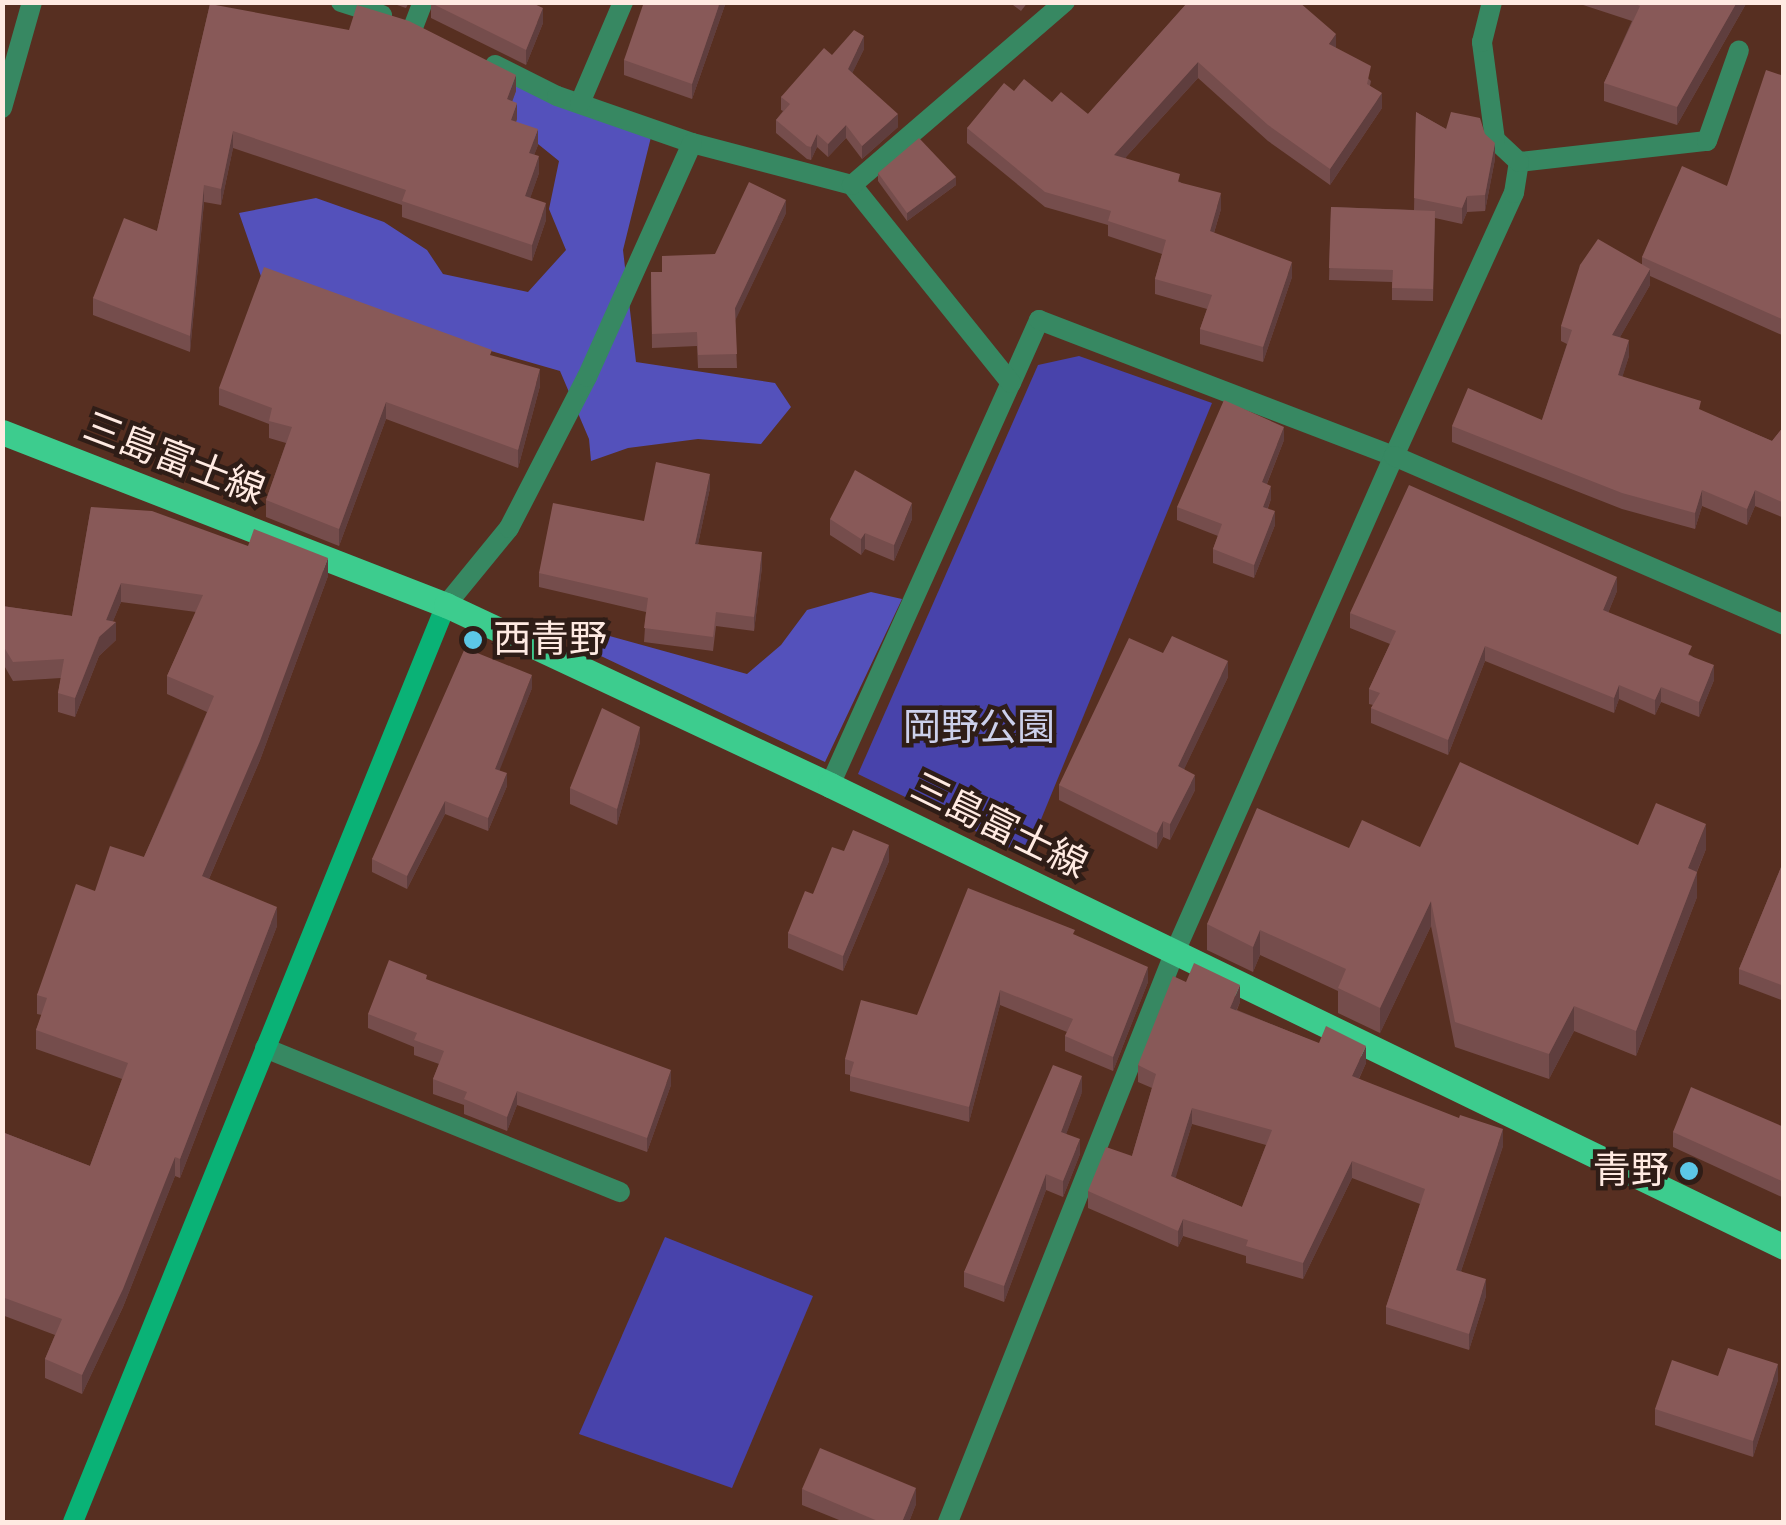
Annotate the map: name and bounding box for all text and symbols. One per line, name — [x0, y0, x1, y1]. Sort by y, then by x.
street label: 三島富士線 — [77, 404, 271, 514]
place label: 西青野 — [493, 617, 607, 663]
marker: 西青野 — [462, 629, 484, 651]
park label: 岡野公園 — [903, 705, 1055, 751]
street label: 三島富士線 — [904, 764, 1094, 888]
place label: 青野 — [1593, 1148, 1669, 1194]
marker: 青野 — [1678, 1160, 1700, 1182]

